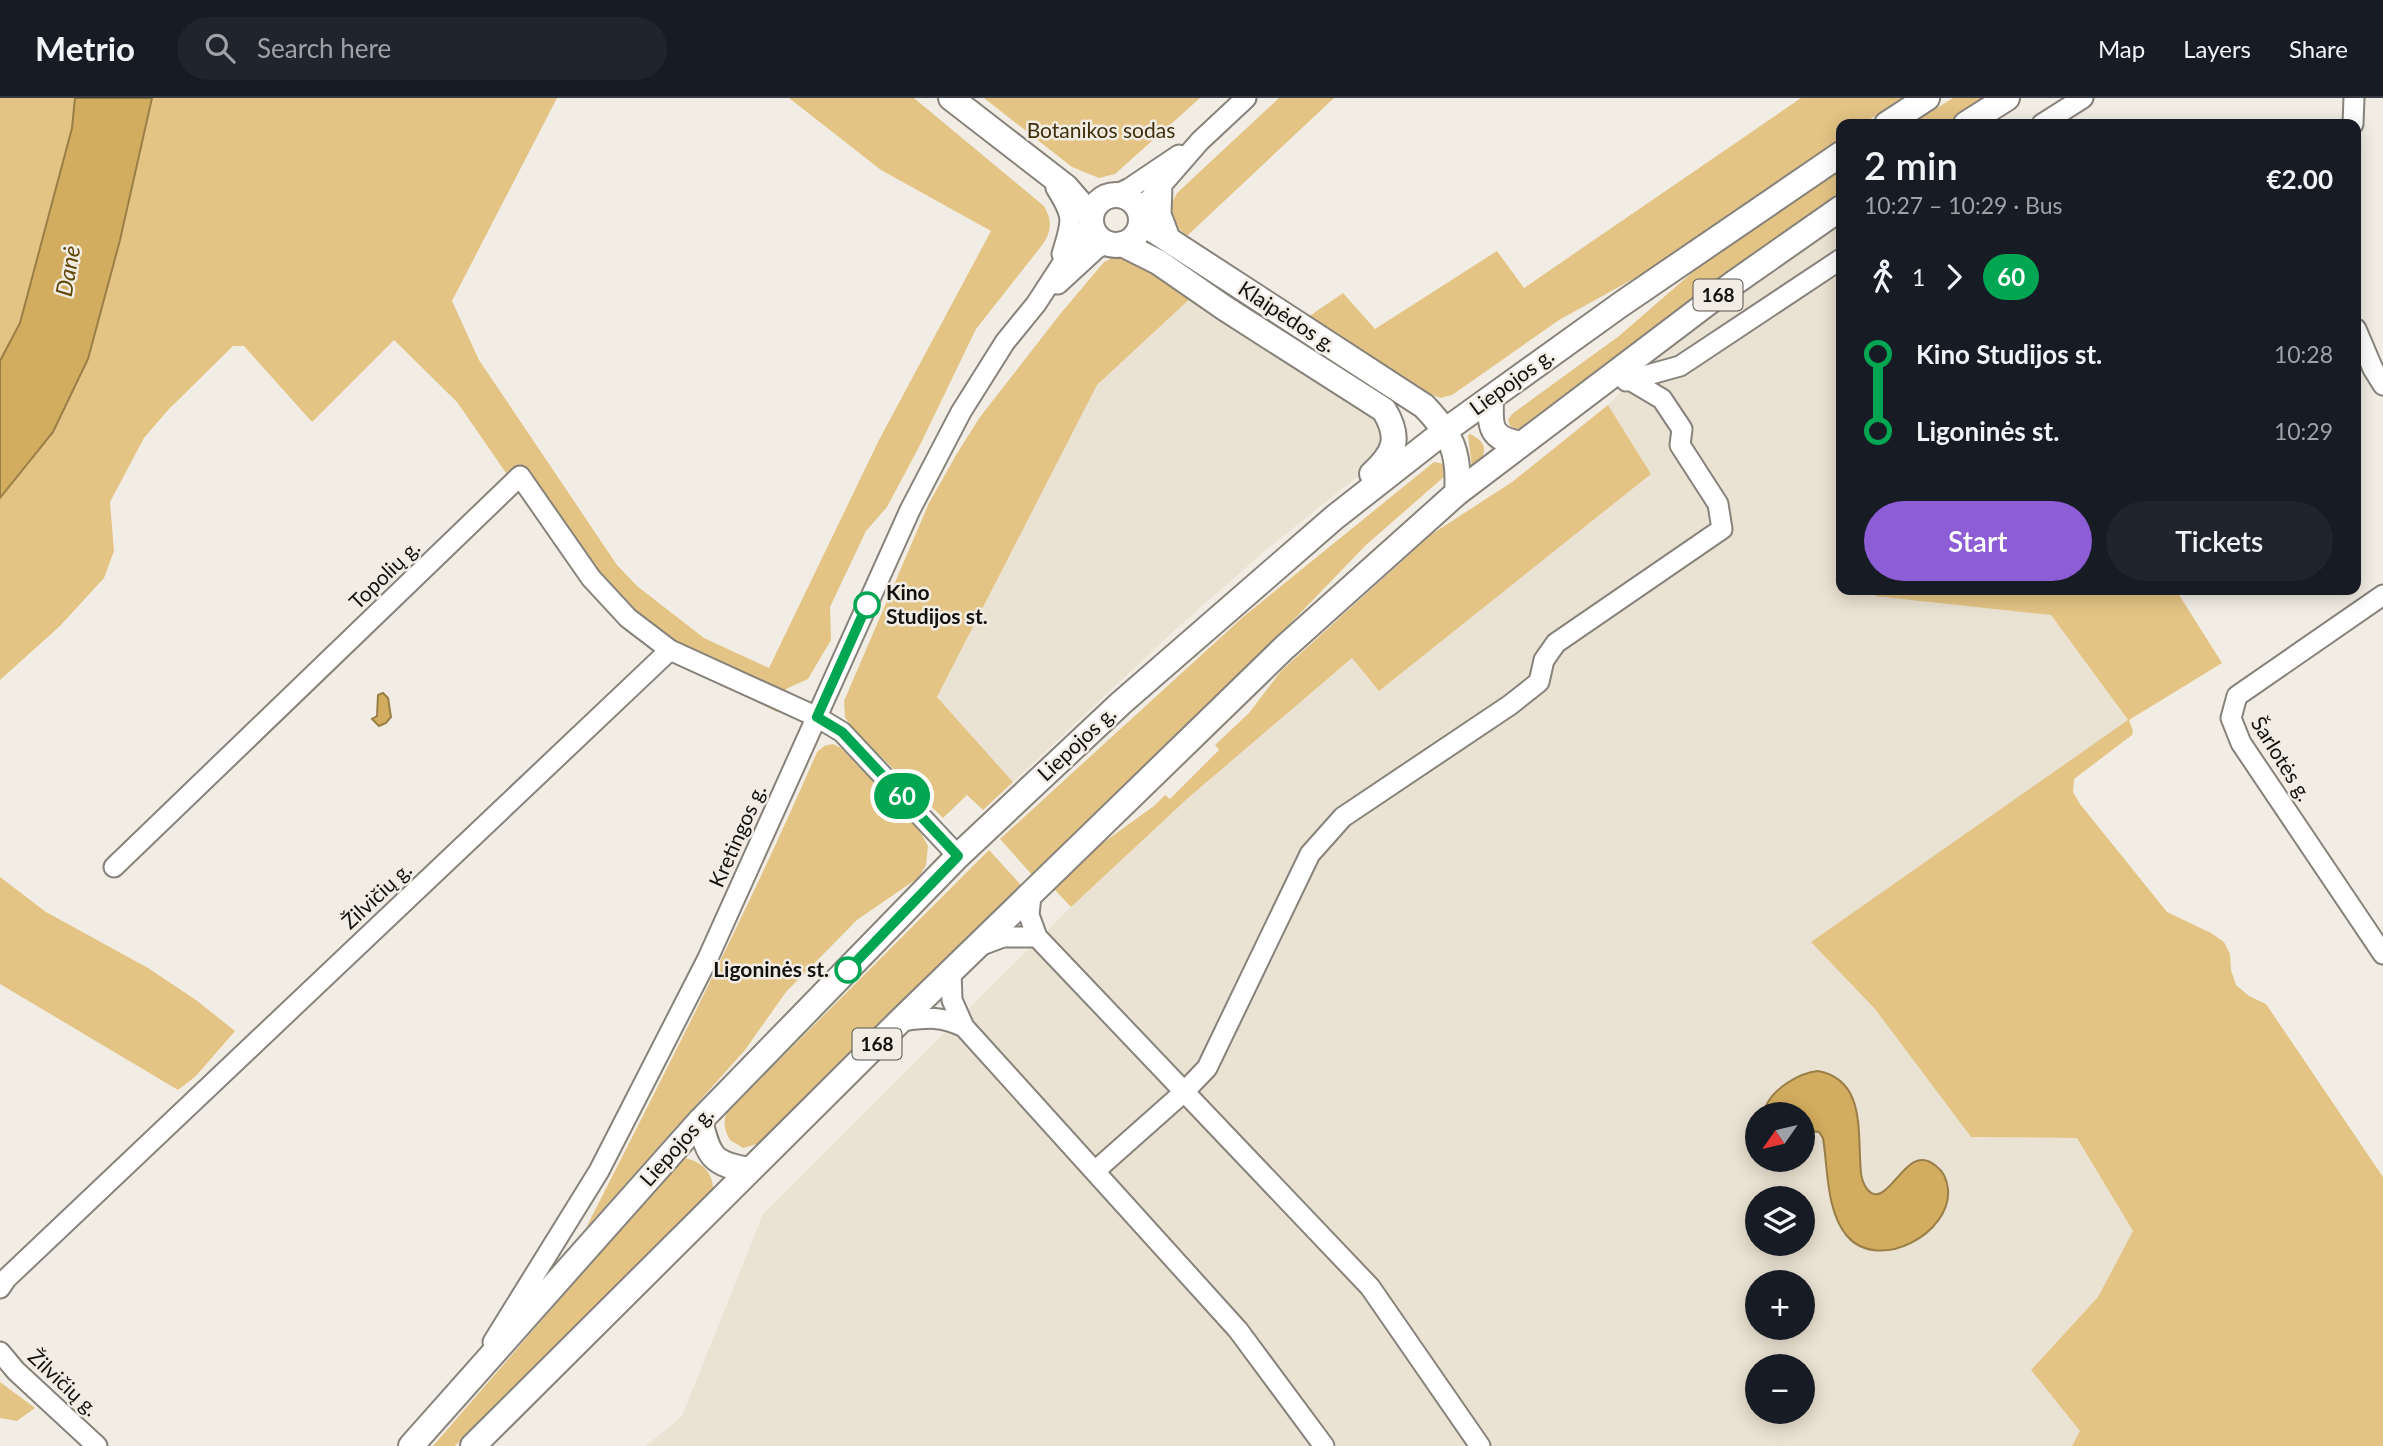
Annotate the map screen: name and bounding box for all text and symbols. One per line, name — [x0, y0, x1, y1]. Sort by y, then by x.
search box — [177, 17, 667, 80]
text: Metrio — [35, 28, 135, 68]
icon: search — [201, 29, 239, 67]
text: Search here — [257, 32, 391, 64]
text: Map — [2098, 34, 2145, 63]
text: Layers — [2183, 34, 2251, 63]
text: Share — [2289, 34, 2348, 63]
park label: Botanikos sodas — [1027, 117, 1175, 142]
text: 2 min — [1864, 142, 1958, 188]
text: €2.00 — [2267, 163, 2333, 195]
text: 10:27 – 10:29 · Bus — [1864, 191, 2063, 219]
water label: Danė — [49, 243, 85, 298]
icon: walk — [1864, 258, 1902, 296]
icon: forward — [1935, 258, 1973, 296]
text: 60 — [1997, 262, 2025, 291]
text: 1 — [1912, 263, 1925, 291]
street label: Klaipėdos g. — [1234, 275, 1341, 357]
road number: 168 — [1694, 280, 1742, 310]
text: Kino Studijos st. — [1916, 338, 2102, 370]
text: 10:28 — [2274, 340, 2333, 368]
street label: Liepojos g. — [1464, 342, 1558, 420]
text: Ligoninės st. — [1916, 415, 2059, 447]
text: 10:29 — [2274, 417, 2333, 445]
button: Start — [1864, 501, 2092, 581]
button: Tickets — [2106, 501, 2333, 581]
street label: Topolių g. — [343, 534, 424, 614]
place label: Kino Studijos st. — [886, 579, 988, 628]
marker: Kino Studijos st. — [854, 592, 880, 618]
street label: Liepojos g. — [1032, 700, 1120, 785]
street label: Šarlotės g. — [2247, 711, 2318, 805]
line badge: 60 — [870, 773, 934, 819]
street label: Kretingos g. — [703, 780, 770, 891]
text: 60 — [888, 781, 916, 810]
street label: Žilvičių g. — [336, 856, 416, 934]
place label: Ligoninės st. — [713, 956, 829, 981]
marker: Ligoninės st. — [835, 957, 861, 983]
road number: 168 — [852, 1028, 902, 1060]
street label: Liepojos g. — [634, 1101, 718, 1191]
north arrow — [1745, 1102, 1815, 1172]
map controls — [1745, 1102, 1815, 1424]
button: layers — [1745, 1186, 1815, 1256]
button: + — [1745, 1270, 1815, 1340]
street label: Žilvičių g. — [24, 1343, 104, 1421]
button: − — [1745, 1354, 1815, 1424]

